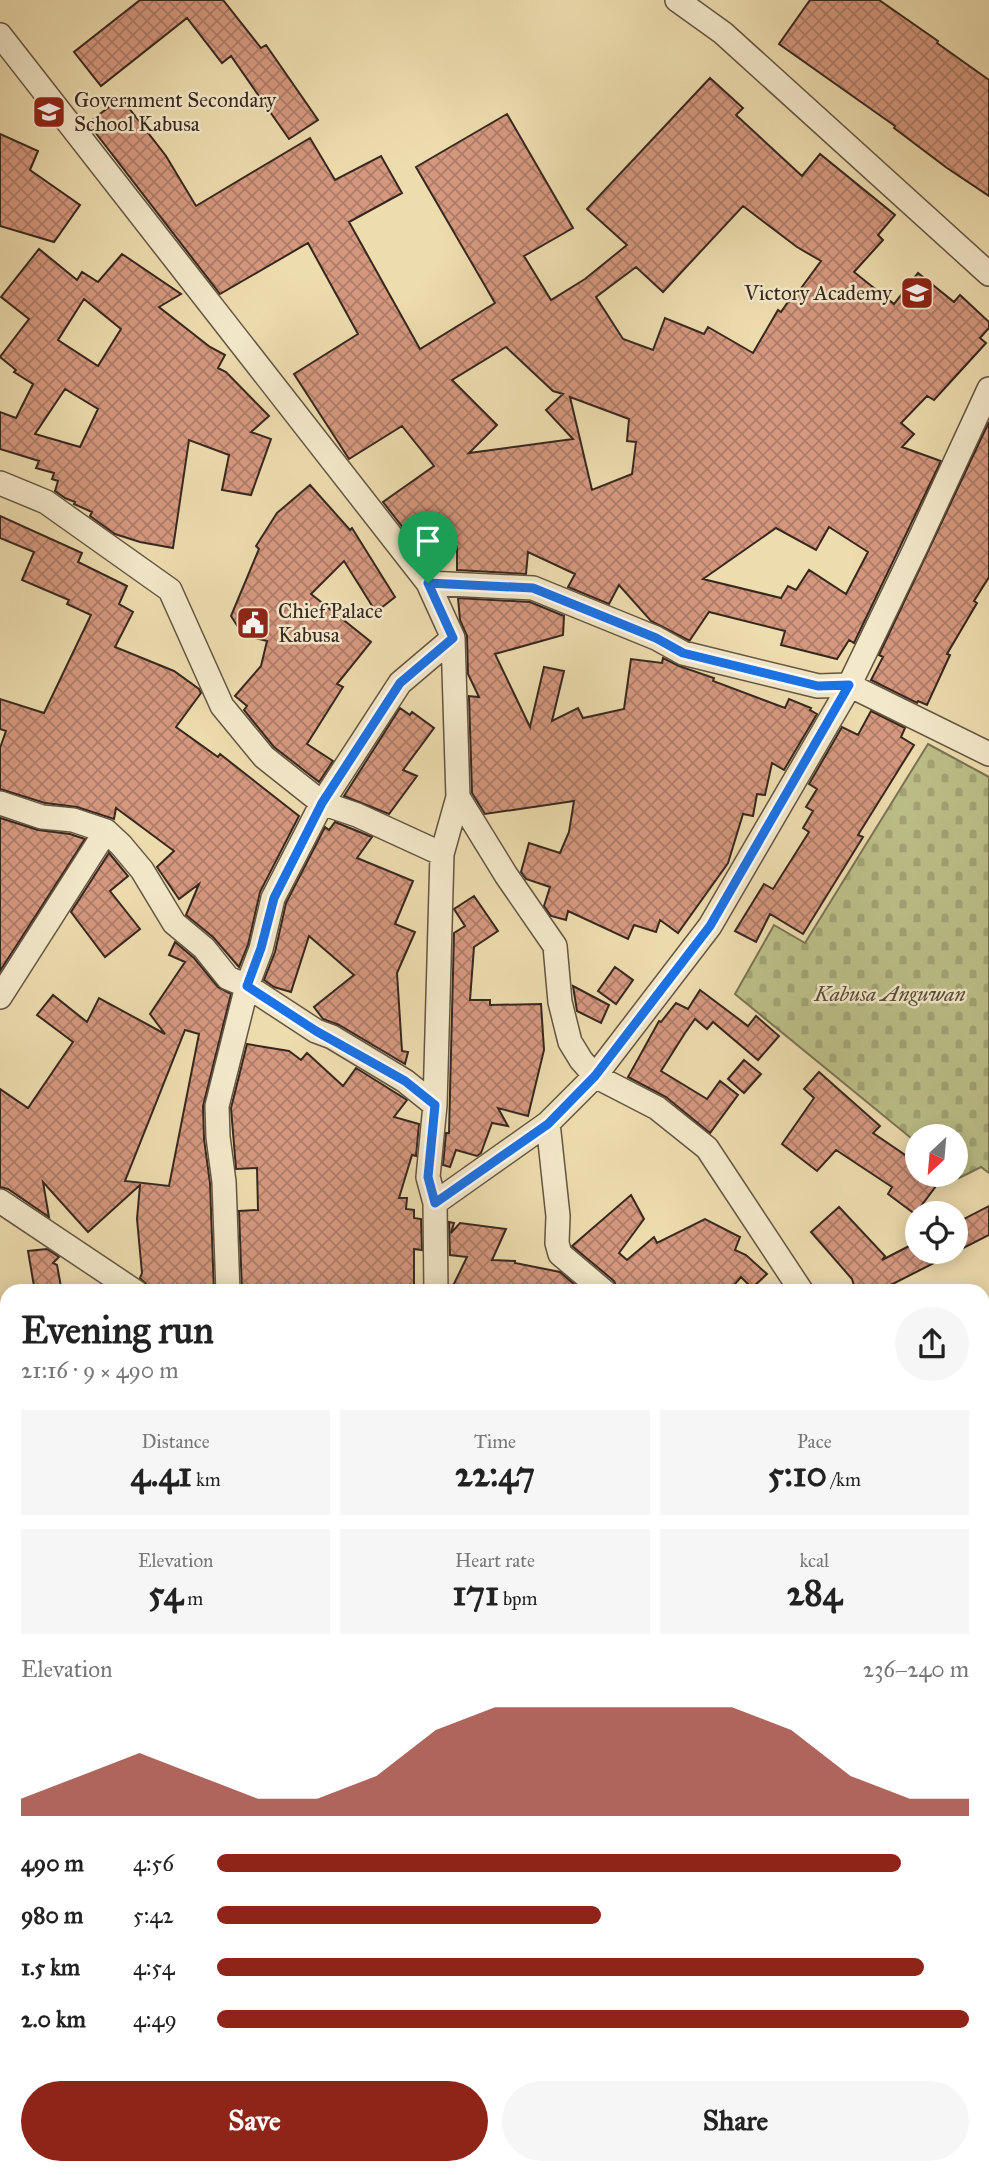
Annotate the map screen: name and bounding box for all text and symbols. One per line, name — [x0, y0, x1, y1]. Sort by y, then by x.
place label: Government Secondary School Kabusa — [74, 87, 277, 137]
school or university icon: Government Secondary School Kabusa — [30, 93, 68, 131]
school or university icon: Victory Academy — [898, 274, 936, 312]
place label: Victory Academy — [743, 280, 893, 306]
pin — [398, 511, 458, 583]
icon: arrive — [409, 522, 447, 560]
place label: Chief Palace Kabusa — [278, 598, 383, 648]
public building icon: Chief Palace Kabusa — [234, 604, 272, 642]
park label: Kabusa Anguwan — [814, 981, 966, 1007]
north arrow — [905, 1124, 968, 1186]
map controls — [905, 1124, 968, 1264]
button: locate — [905, 1201, 968, 1264]
text: Evening run — [21, 1307, 214, 1353]
button: share — [895, 1307, 969, 1381]
text: 21:16 · 9 × 490 m — [21, 1356, 179, 1384]
text: Distance — [142, 1430, 210, 1453]
text: Time — [474, 1430, 516, 1453]
text: Pace — [797, 1430, 832, 1453]
text: 4.41 — [131, 1453, 192, 1496]
text: 22:47 — [455, 1453, 535, 1496]
text: 5:10 — [768, 1453, 827, 1496]
text: km — [192, 1468, 221, 1491]
text: /km — [827, 1468, 861, 1491]
text: Elevation — [138, 1549, 213, 1572]
text: Heart rate — [455, 1549, 535, 1572]
text: kcal — [799, 1549, 829, 1572]
text: 54 — [148, 1572, 183, 1615]
text: 171 — [452, 1572, 499, 1615]
text: 284 — [787, 1572, 842, 1615]
text: m — [183, 1587, 203, 1610]
text: bpm — [499, 1587, 538, 1610]
text: Elevation — [21, 1655, 112, 1683]
text: 236–240 m — [863, 1655, 969, 1683]
text: 490 m — [21, 1849, 84, 1877]
text: 4:56 — [133, 1849, 174, 1877]
text: 980 m — [21, 1901, 83, 1929]
text: 5:42 — [133, 1901, 174, 1929]
text: 1.5 km — [21, 1953, 80, 1981]
text: 4:54 — [133, 1953, 175, 1981]
text: 2.0 km — [21, 2005, 86, 2033]
text: 4:49 — [133, 2005, 177, 2033]
button: Save — [21, 2081, 488, 2161]
button: Share — [502, 2081, 969, 2161]

